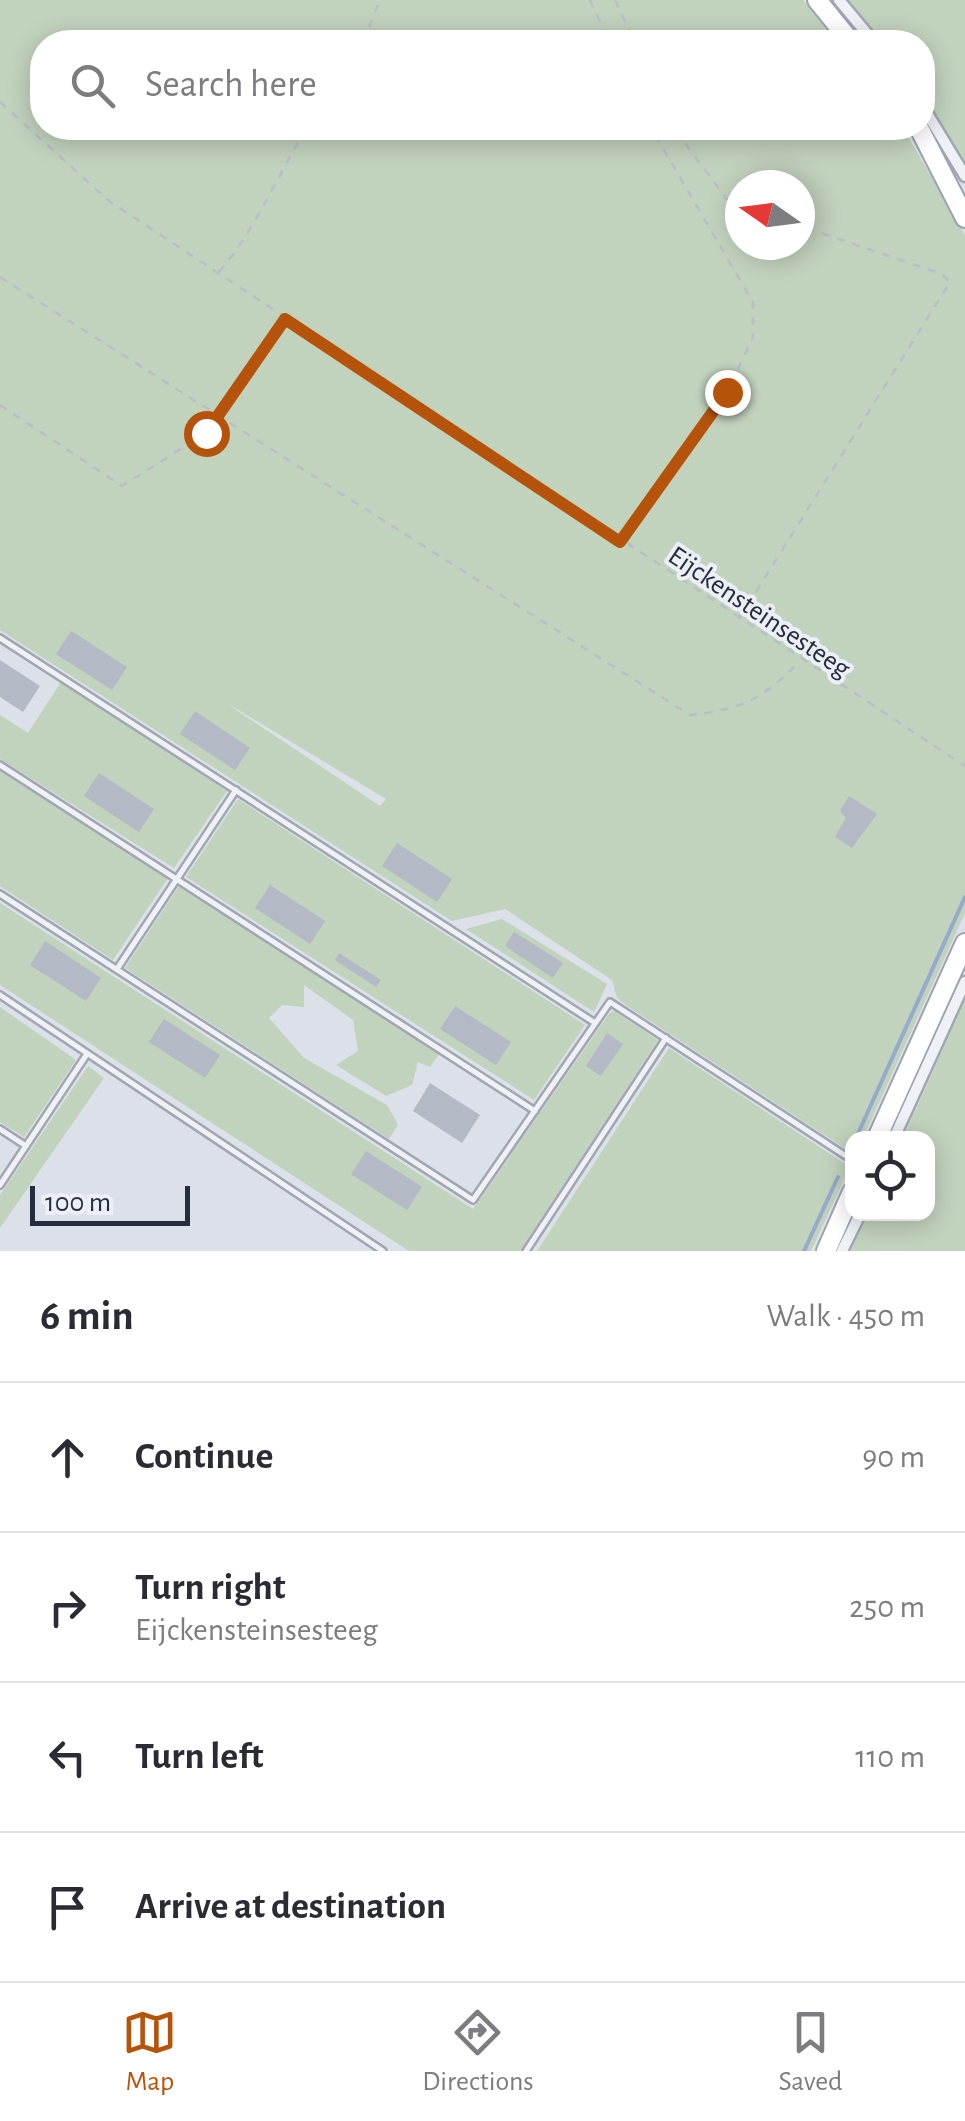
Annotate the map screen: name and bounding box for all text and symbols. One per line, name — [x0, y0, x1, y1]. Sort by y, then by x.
search box — [30, 30, 935, 140]
icon: search — [65, 58, 120, 113]
text: Search here — [145, 66, 317, 104]
north arrow — [725, 170, 815, 260]
route end — [705, 370, 751, 416]
route start — [184, 411, 230, 457]
street label: Eijckensteinsesteeg — [663, 542, 855, 684]
map controls — [845, 1131, 935, 1221]
button: locate — [845, 1131, 935, 1221]
scale bar — [30, 1181, 190, 1226]
text: 100 m — [45, 1189, 111, 1217]
text: 6 min — [40, 1295, 134, 1337]
text: Walk · 450 m — [766, 1300, 925, 1332]
icon: ahead — [40, 1430, 95, 1485]
text: Continue — [135, 1438, 273, 1476]
text: 90 m — [862, 1441, 925, 1473]
text: Turn right — [135, 1569, 285, 1607]
icon: right — [40, 1580, 95, 1635]
text: 250 m — [849, 1591, 925, 1623]
text: Eijckensteinsesteeg — [135, 1614, 378, 1646]
icon: left — [40, 1730, 95, 1785]
text: Turn left — [135, 1738, 263, 1776]
text: 110 m — [855, 1741, 925, 1773]
icon: arrive — [40, 1880, 95, 1935]
text: Arrive at destination — [135, 1888, 446, 1926]
tab: Map — [122, 2005, 177, 2099]
tab: Directions — [422, 2005, 534, 2099]
tab: Saved — [779, 2005, 843, 2099]

